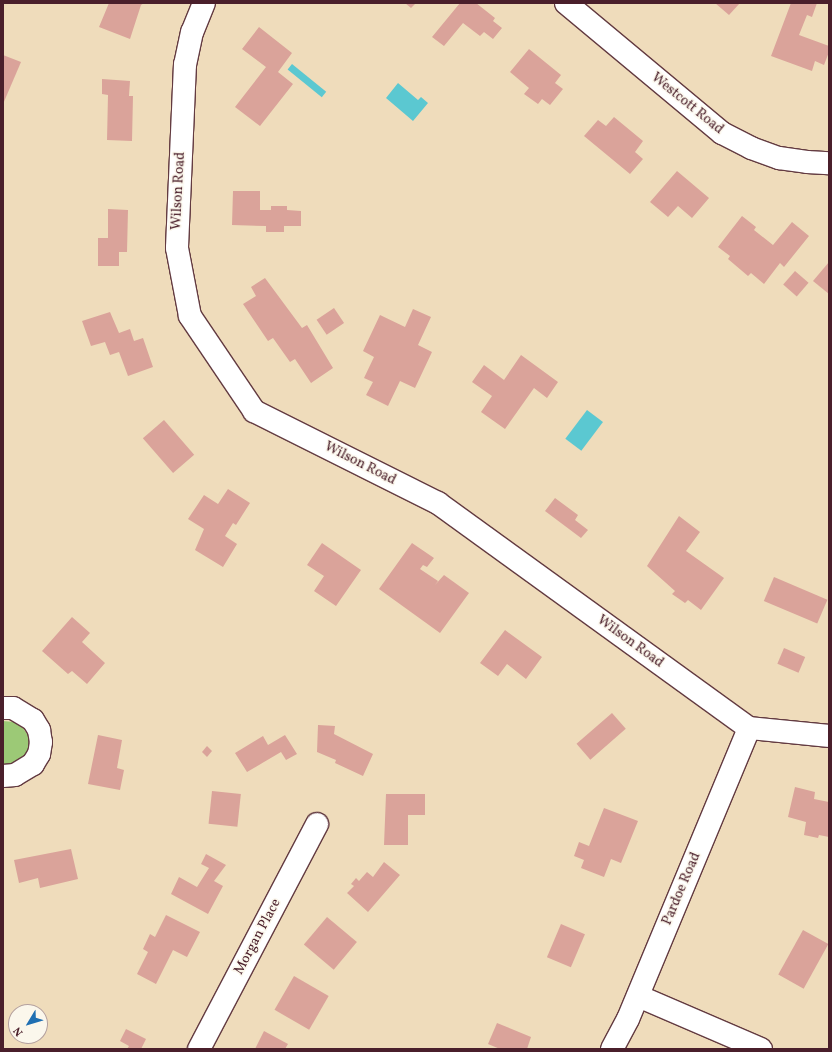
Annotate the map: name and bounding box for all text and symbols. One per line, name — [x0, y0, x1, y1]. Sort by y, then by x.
street label: Westcott Road — [647, 70, 727, 138]
street label: Wilson Road — [169, 151, 189, 231]
street label: Wilson Road — [321, 439, 399, 489]
street label: Wilson Road — [593, 612, 667, 672]
street label: Pardoe Road — [659, 850, 705, 928]
street label: Morgan Place — [231, 896, 285, 978]
north arrow — [8, 1004, 48, 1044]
text: N — [11, 1023, 27, 1039]

